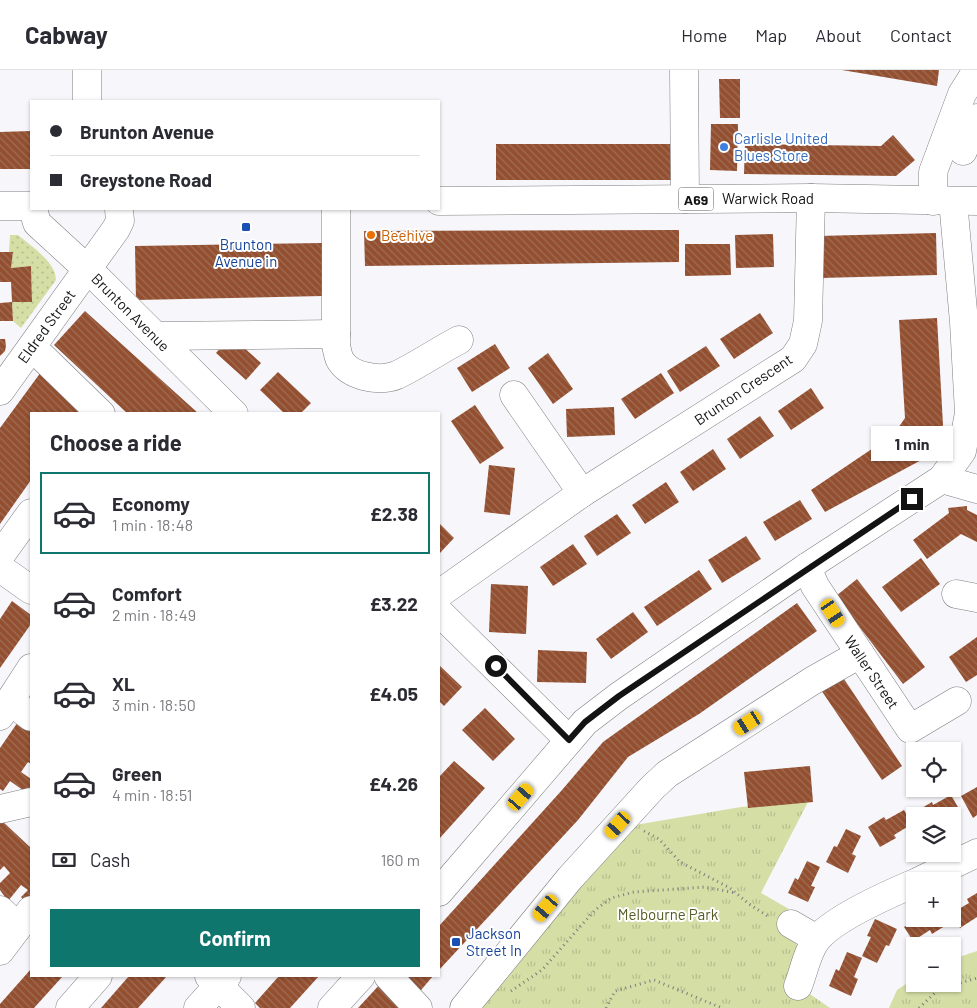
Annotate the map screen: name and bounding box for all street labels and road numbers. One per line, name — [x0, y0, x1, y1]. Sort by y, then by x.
road number: A69 — [678, 188, 714, 210]
street label: Warwick Road — [722, 189, 814, 207]
street label: Brunton Avenue — [88, 269, 174, 355]
street label: Eldred Street — [13, 286, 79, 366]
street label: Brunton Crescent — [691, 350, 795, 428]
street label: Waller Street — [841, 632, 903, 712]

